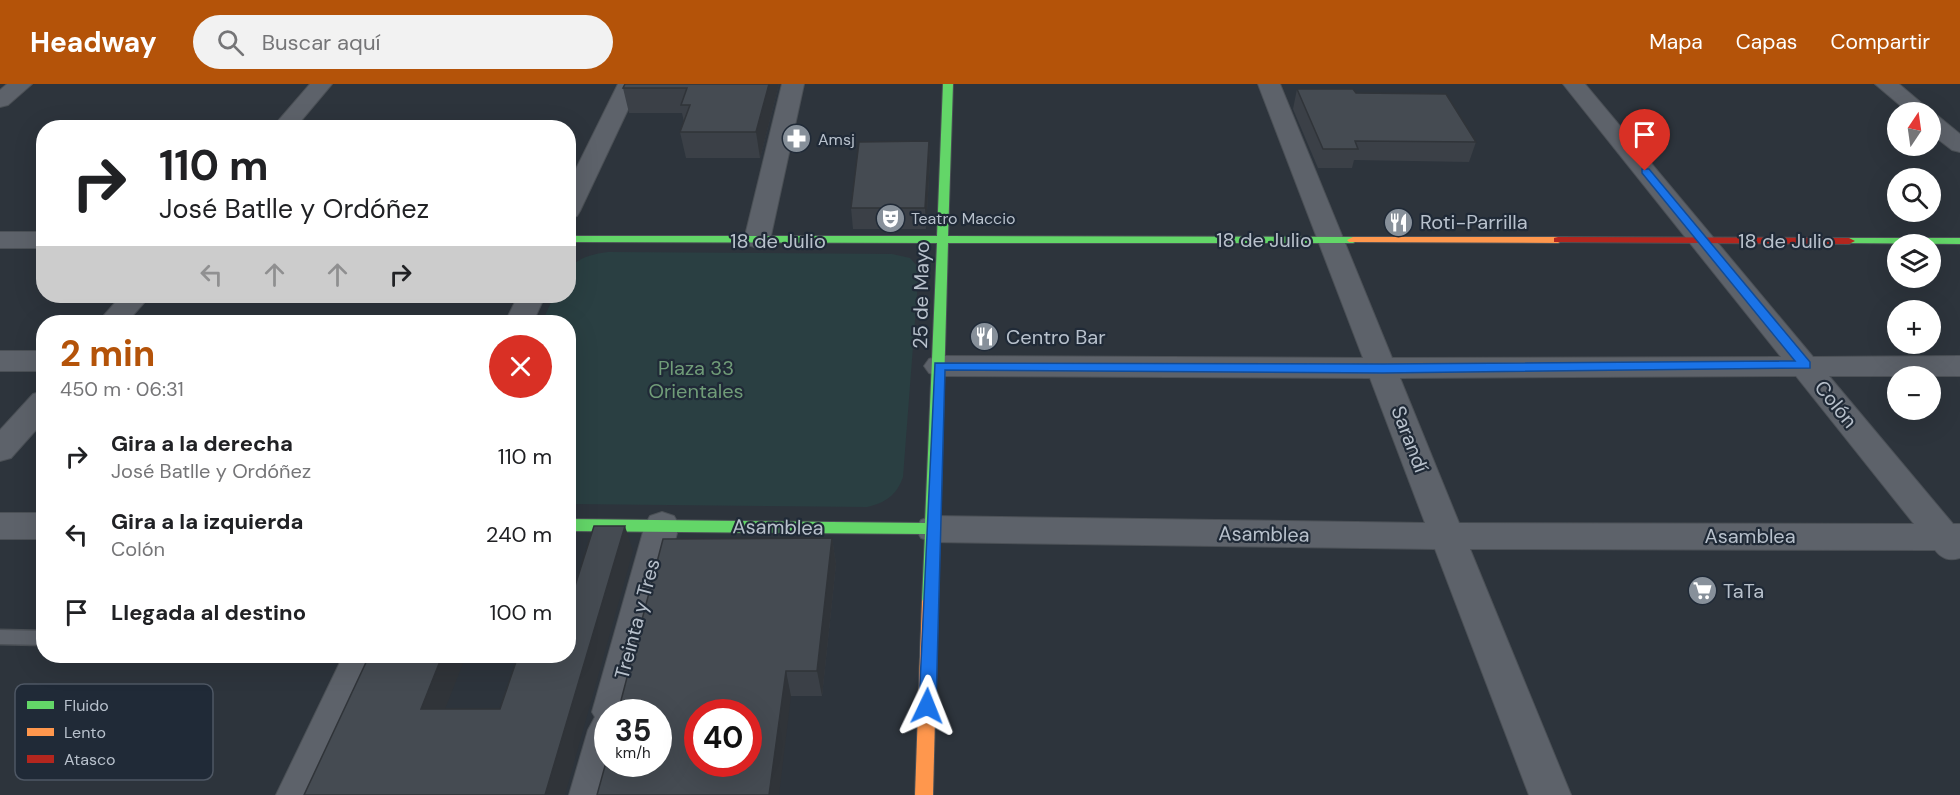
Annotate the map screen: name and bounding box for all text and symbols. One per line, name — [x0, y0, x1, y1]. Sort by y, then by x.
search box — [193, 15, 613, 69]
text: Headway — [30, 24, 157, 61]
icon: search — [214, 26, 247, 59]
text: Buscar aquí — [262, 28, 380, 57]
text: Mapa — [1649, 28, 1703, 56]
text: Capas — [1736, 28, 1797, 56]
text: Compartir — [1830, 28, 1930, 56]
north arrow — [1887, 102, 1941, 156]
map controls — [1887, 102, 1941, 420]
pin — [1619, 109, 1670, 171]
icon: arrive — [1628, 118, 1661, 151]
pharmacy icon: Amsj — [781, 123, 813, 155]
place label: Amsj — [818, 129, 855, 150]
text: 110 m — [159, 138, 269, 193]
icon: right — [60, 144, 138, 222]
button: search — [1887, 168, 1941, 222]
text: José Batlle y Ordóñez — [159, 191, 429, 226]
theatre icon: Teatro Maccio — [874, 202, 906, 234]
restaurant icon: Roti-Parrilla — [1383, 206, 1415, 238]
place label: Teatro Maccio — [911, 208, 1016, 229]
place label: Roti-Parrilla — [1420, 209, 1528, 235]
street label: 18 de Julio — [1216, 227, 1312, 253]
street label: 18 de Julio — [730, 228, 826, 254]
street label: 18 de Julio — [1738, 228, 1834, 254]
button: layers — [1887, 234, 1941, 288]
street label: 25 de Mayo — [907, 241, 935, 349]
icon: left — [195, 258, 228, 291]
icon: ahead — [258, 258, 291, 291]
icon: ahead — [321, 258, 354, 291]
icon: right — [384, 258, 417, 291]
button: + — [1887, 300, 1941, 354]
restaurant icon: Centro Bar — [969, 321, 1001, 353]
place label: Centro Bar — [1006, 324, 1106, 350]
text: 2 min — [60, 330, 155, 377]
button: close — [489, 335, 552, 398]
park label: Plaza 33 Orientales — [648, 355, 744, 404]
button: − — [1887, 366, 1941, 420]
street label: Colón — [1809, 375, 1863, 433]
text: 450 m · 06:31 — [60, 376, 184, 402]
street label: Sarandí — [1385, 402, 1435, 476]
text: Gira a la derecha — [111, 429, 293, 458]
icon: right — [60, 440, 93, 473]
text: 110 m — [498, 442, 552, 471]
text: José Batlle y Ordóñez — [111, 458, 311, 484]
text: Gira a la izquierda — [111, 507, 303, 536]
street label: Asamblea — [732, 513, 824, 541]
icon: left — [60, 518, 93, 551]
text: 240 m — [486, 520, 552, 549]
street label: Asamblea — [1218, 520, 1310, 548]
street label: Asamblea — [1704, 523, 1796, 549]
text: Colón — [111, 536, 165, 562]
street label: Treinta y Tres — [608, 556, 666, 682]
supermarket icon: TaTa — [1686, 575, 1718, 607]
place label: TaTa — [1723, 578, 1764, 604]
icon: arrive — [60, 596, 93, 629]
text: Llegada al destino — [111, 598, 306, 627]
text: 100 m — [490, 598, 552, 627]
position arrow — [895, 674, 959, 738]
legend — [15, 684, 213, 780]
text: Fluido — [64, 695, 109, 716]
speed limit sign: 40 — [684, 699, 762, 777]
text: 35 — [615, 711, 651, 750]
text: Lento — [64, 722, 106, 743]
text: km/h — [615, 743, 651, 763]
text: Atasco — [64, 749, 116, 770]

